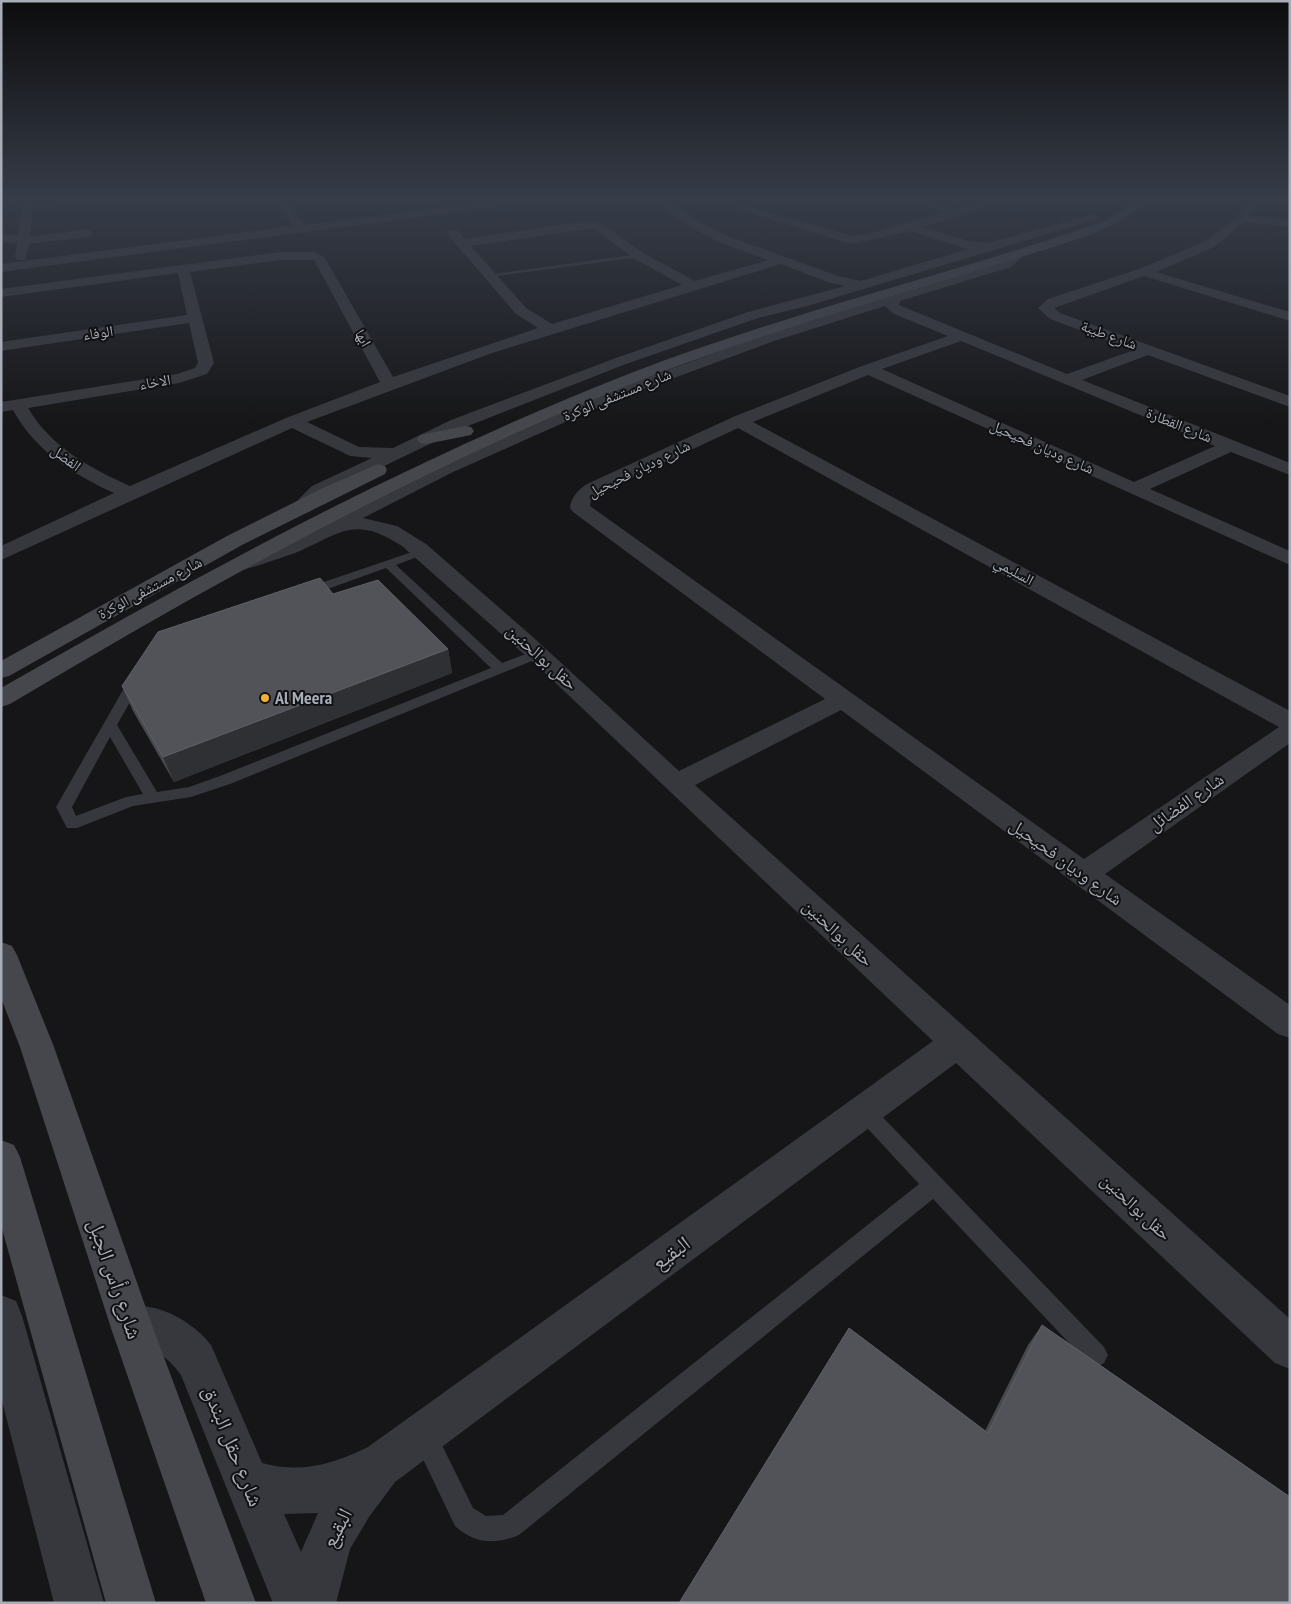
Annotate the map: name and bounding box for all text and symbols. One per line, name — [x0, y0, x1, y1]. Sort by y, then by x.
street label: شارع طيبة — [1078, 316, 1140, 354]
street label: الوفاء — [82, 321, 114, 344]
street label: ابها — [351, 326, 376, 350]
street label: شارع مستشفى الوكرة — [560, 364, 674, 426]
street label: الاخاء — [138, 370, 172, 393]
street label: شارع القطارة — [1143, 403, 1215, 447]
street label: شارع وديان فحيحيل — [987, 415, 1097, 479]
street label: شارع وديان فحيحيل — [584, 435, 694, 502]
street label: الفضل — [47, 440, 85, 476]
street label: شارع مستشفى الوكرة — [94, 552, 206, 624]
street label: السليمي — [990, 552, 1037, 592]
street label: حقل بوالحنين — [502, 618, 583, 695]
place label: Al Meera — [274, 686, 332, 709]
marker: Al Meera — [259, 692, 271, 704]
street label: شارع الفضائل — [1143, 767, 1228, 836]
street label: شارع وديان فحيحيل — [1005, 813, 1127, 910]
street label: حقل بوالحنين — [798, 894, 879, 971]
street label: حقل بوالحنين — [1096, 1168, 1177, 1245]
street label: شارع رأس الجبل — [82, 1215, 149, 1342]
street label: البقيع — [646, 1230, 695, 1276]
street label: شارع حقل البندق — [197, 1381, 270, 1510]
street label: البقيع — [315, 1503, 358, 1552]

